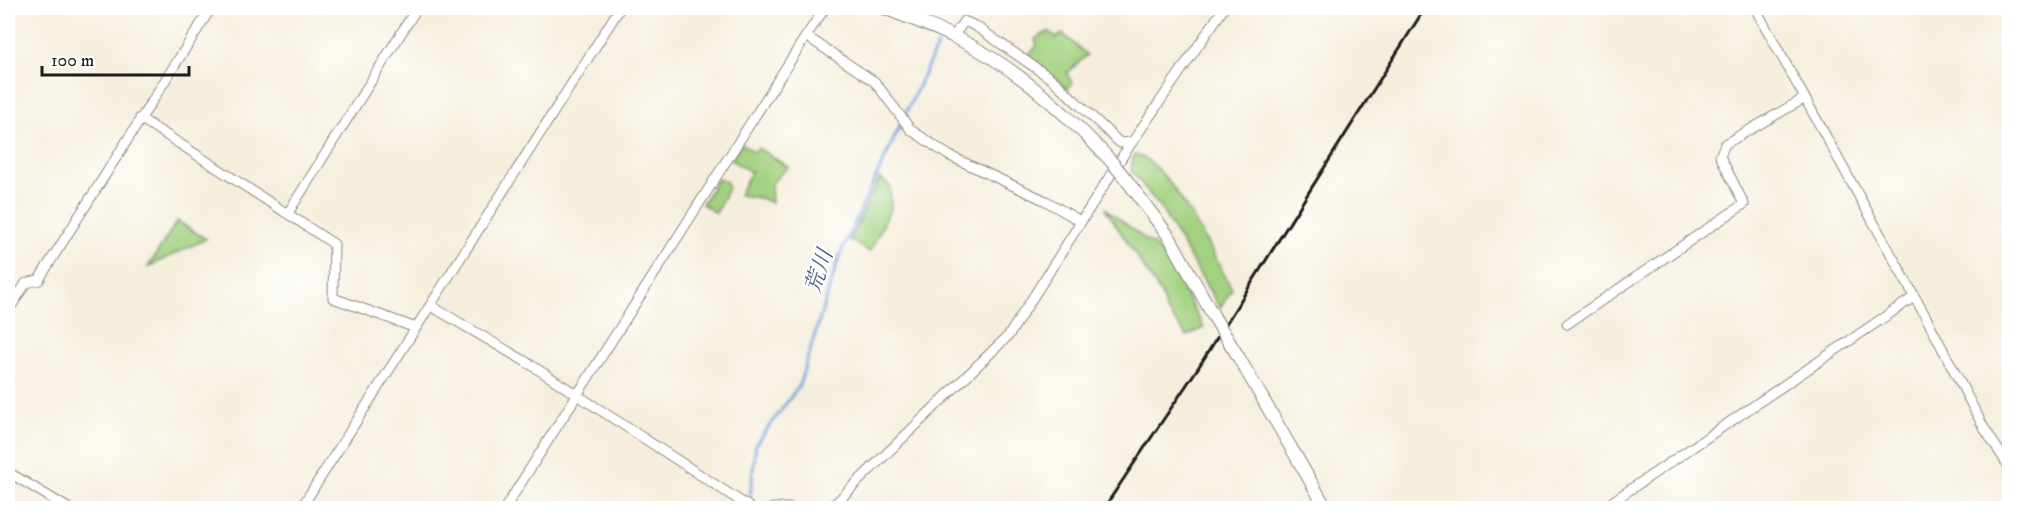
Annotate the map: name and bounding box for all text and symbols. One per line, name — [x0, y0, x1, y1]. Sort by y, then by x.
scale bar — [42, 39, 189, 77]
text: 100 m — [51, 50, 94, 72]
water label: 荒川 — [799, 244, 840, 297]

